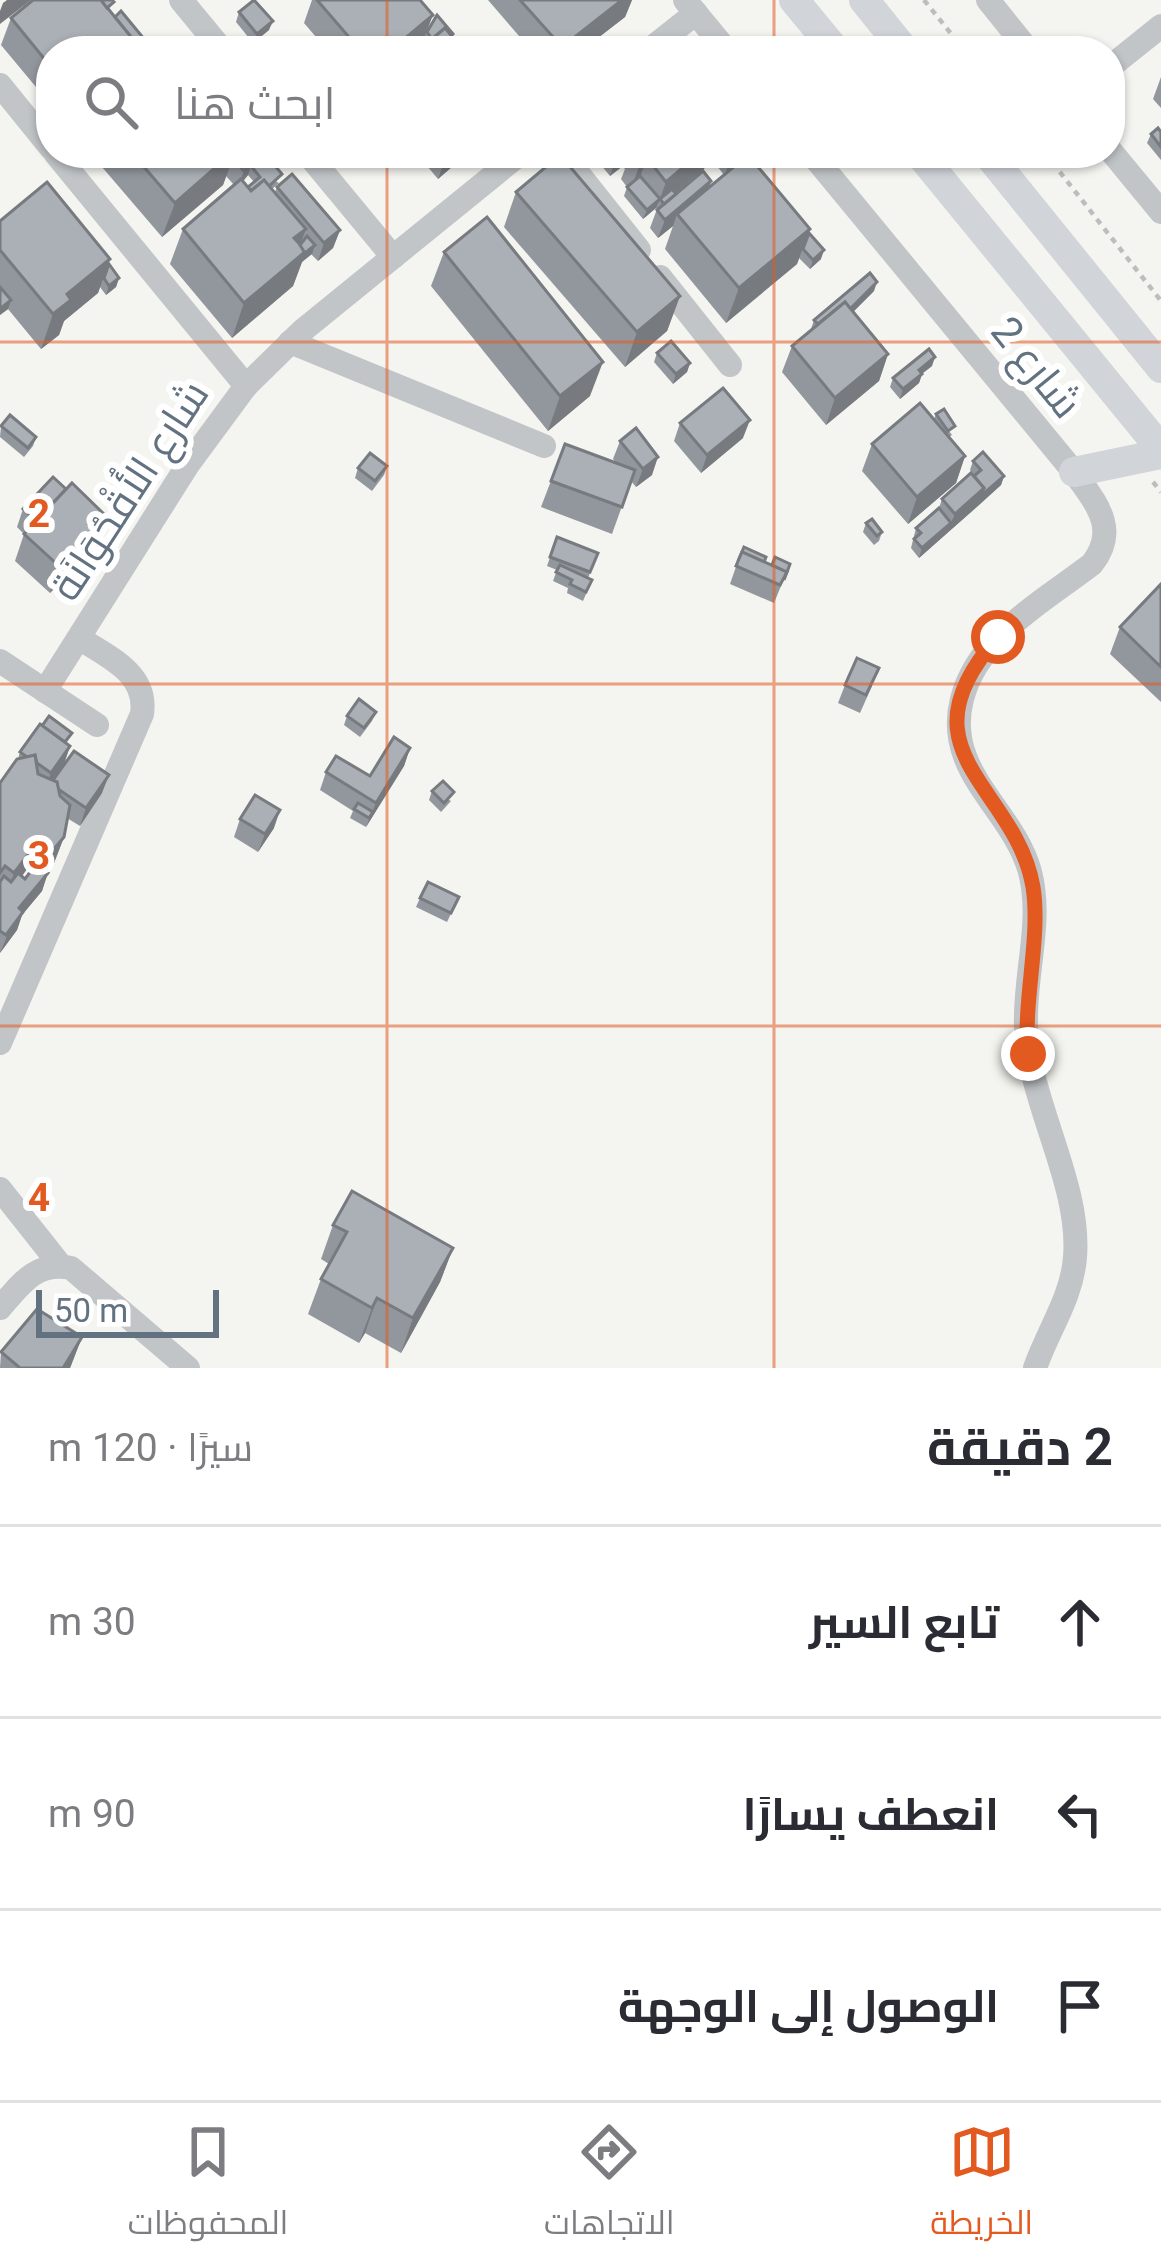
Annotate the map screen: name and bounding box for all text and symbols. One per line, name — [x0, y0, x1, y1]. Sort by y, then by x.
search box — [36, 36, 1125, 168]
icon: search — [78, 69, 144, 135]
text: ابحث هنا — [174, 77, 336, 130]
street label: شارع 2 — [979, 307, 1092, 429]
street label: شارع الأُقْحُوَانَة — [37, 369, 221, 611]
text: 2 — [28, 491, 50, 537]
route start — [971, 610, 1025, 664]
text: 3 — [28, 833, 50, 879]
route end — [1001, 1027, 1055, 1081]
text: 4 — [28, 1175, 50, 1221]
scale bar — [36, 1284, 219, 1337]
text: 50 m — [54, 1291, 128, 1330]
text: 2 دقيقة — [927, 1418, 1113, 1477]
text: سيرًا · 120 m — [48, 1425, 253, 1471]
icon: ahead — [1047, 1589, 1113, 1655]
text: تابع السير — [809, 1596, 999, 1649]
text: 30 m — [48, 1599, 136, 1645]
icon: left — [1047, 1781, 1113, 1847]
text: انعطف يسارًا — [742, 1788, 999, 1841]
text: 90 m — [48, 1791, 136, 1837]
icon: arrive — [1047, 1973, 1113, 2039]
text: الوصول إلى الوجهة — [618, 1980, 999, 2033]
tab: المحفوظات — [128, 2119, 288, 2253]
tab: الاتجاهات — [544, 2119, 675, 2253]
tab: الخريطة — [930, 2119, 1033, 2253]

